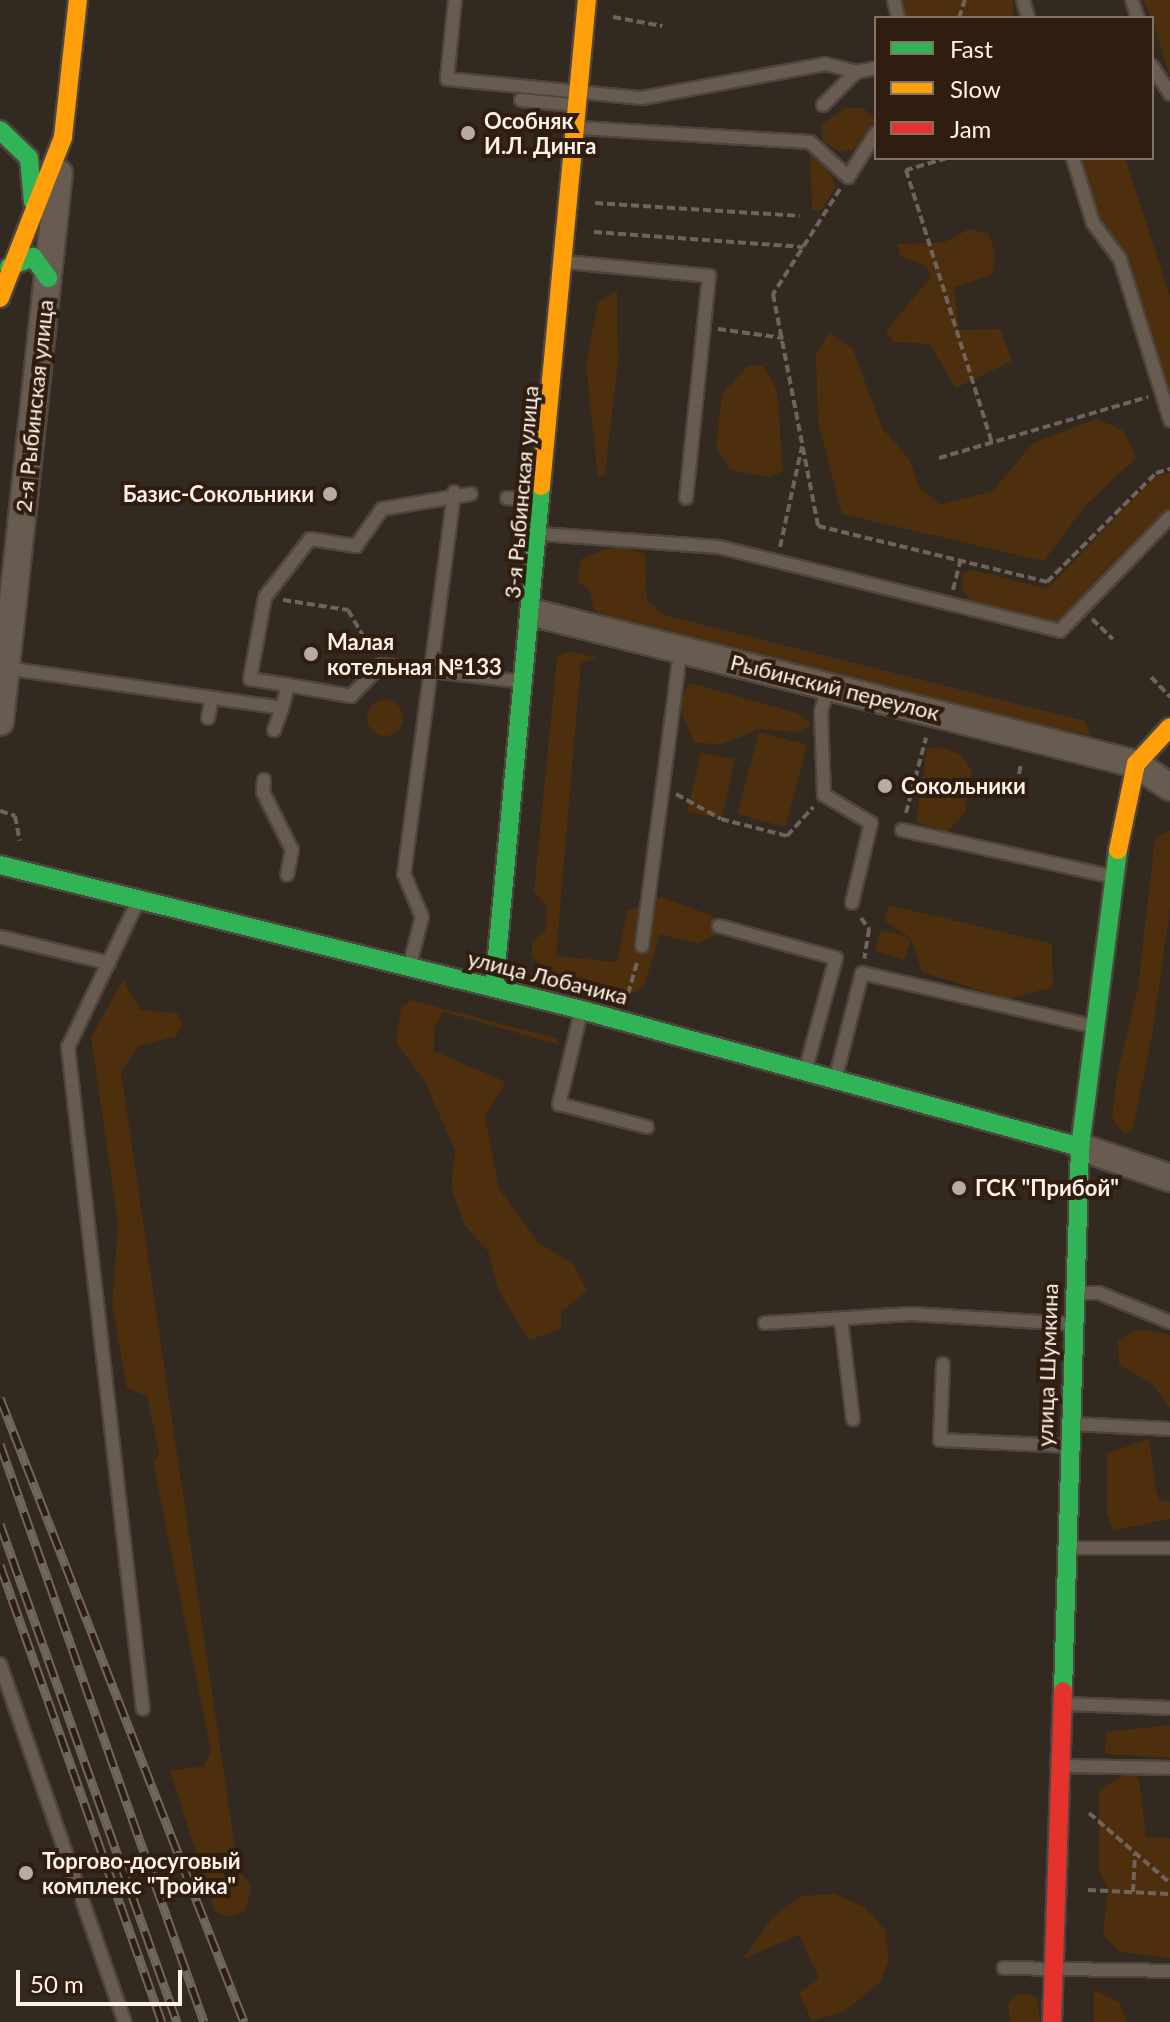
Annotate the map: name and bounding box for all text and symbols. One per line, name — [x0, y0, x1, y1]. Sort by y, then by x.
legend — [874, 16, 1154, 160]
text: Fast — [950, 34, 993, 63]
text: Slow — [950, 74, 1001, 103]
place label: Особняк И.Л. Динга — [484, 107, 596, 158]
text: Jam — [950, 114, 991, 143]
marker: Особняк И.Л. Динга — [459, 124, 477, 142]
street label: 2-я Рыбинская улица — [10, 298, 58, 514]
street label: 3-я Рыбинская улица — [499, 384, 543, 600]
place label: Базис-Сокольники — [123, 481, 314, 507]
marker: Базис-Сокольники — [321, 485, 339, 503]
place label: Малая котельная №133 — [327, 628, 502, 680]
marker: Малая котельная №133 — [302, 645, 320, 663]
street label: Рыбинский переулок — [728, 648, 942, 726]
place label: Сокольники — [901, 773, 1026, 799]
marker: Сокольники — [876, 777, 894, 795]
street label: улица Лобачика — [465, 944, 631, 1010]
place label: ГСК "Прибой" — [975, 1175, 1119, 1201]
marker: ГСК "Прибой" — [950, 1179, 968, 1197]
street label: улица Шумкина — [1031, 1283, 1063, 1447]
place label: Торгово-досуговый комплекс "Тройка" — [42, 1847, 241, 1898]
marker: Торгово-досуговый комплекс "Тройка" — [17, 1864, 35, 1882]
scale bar — [20, 1954, 186, 2004]
text: 50 m — [30, 1969, 84, 1998]

